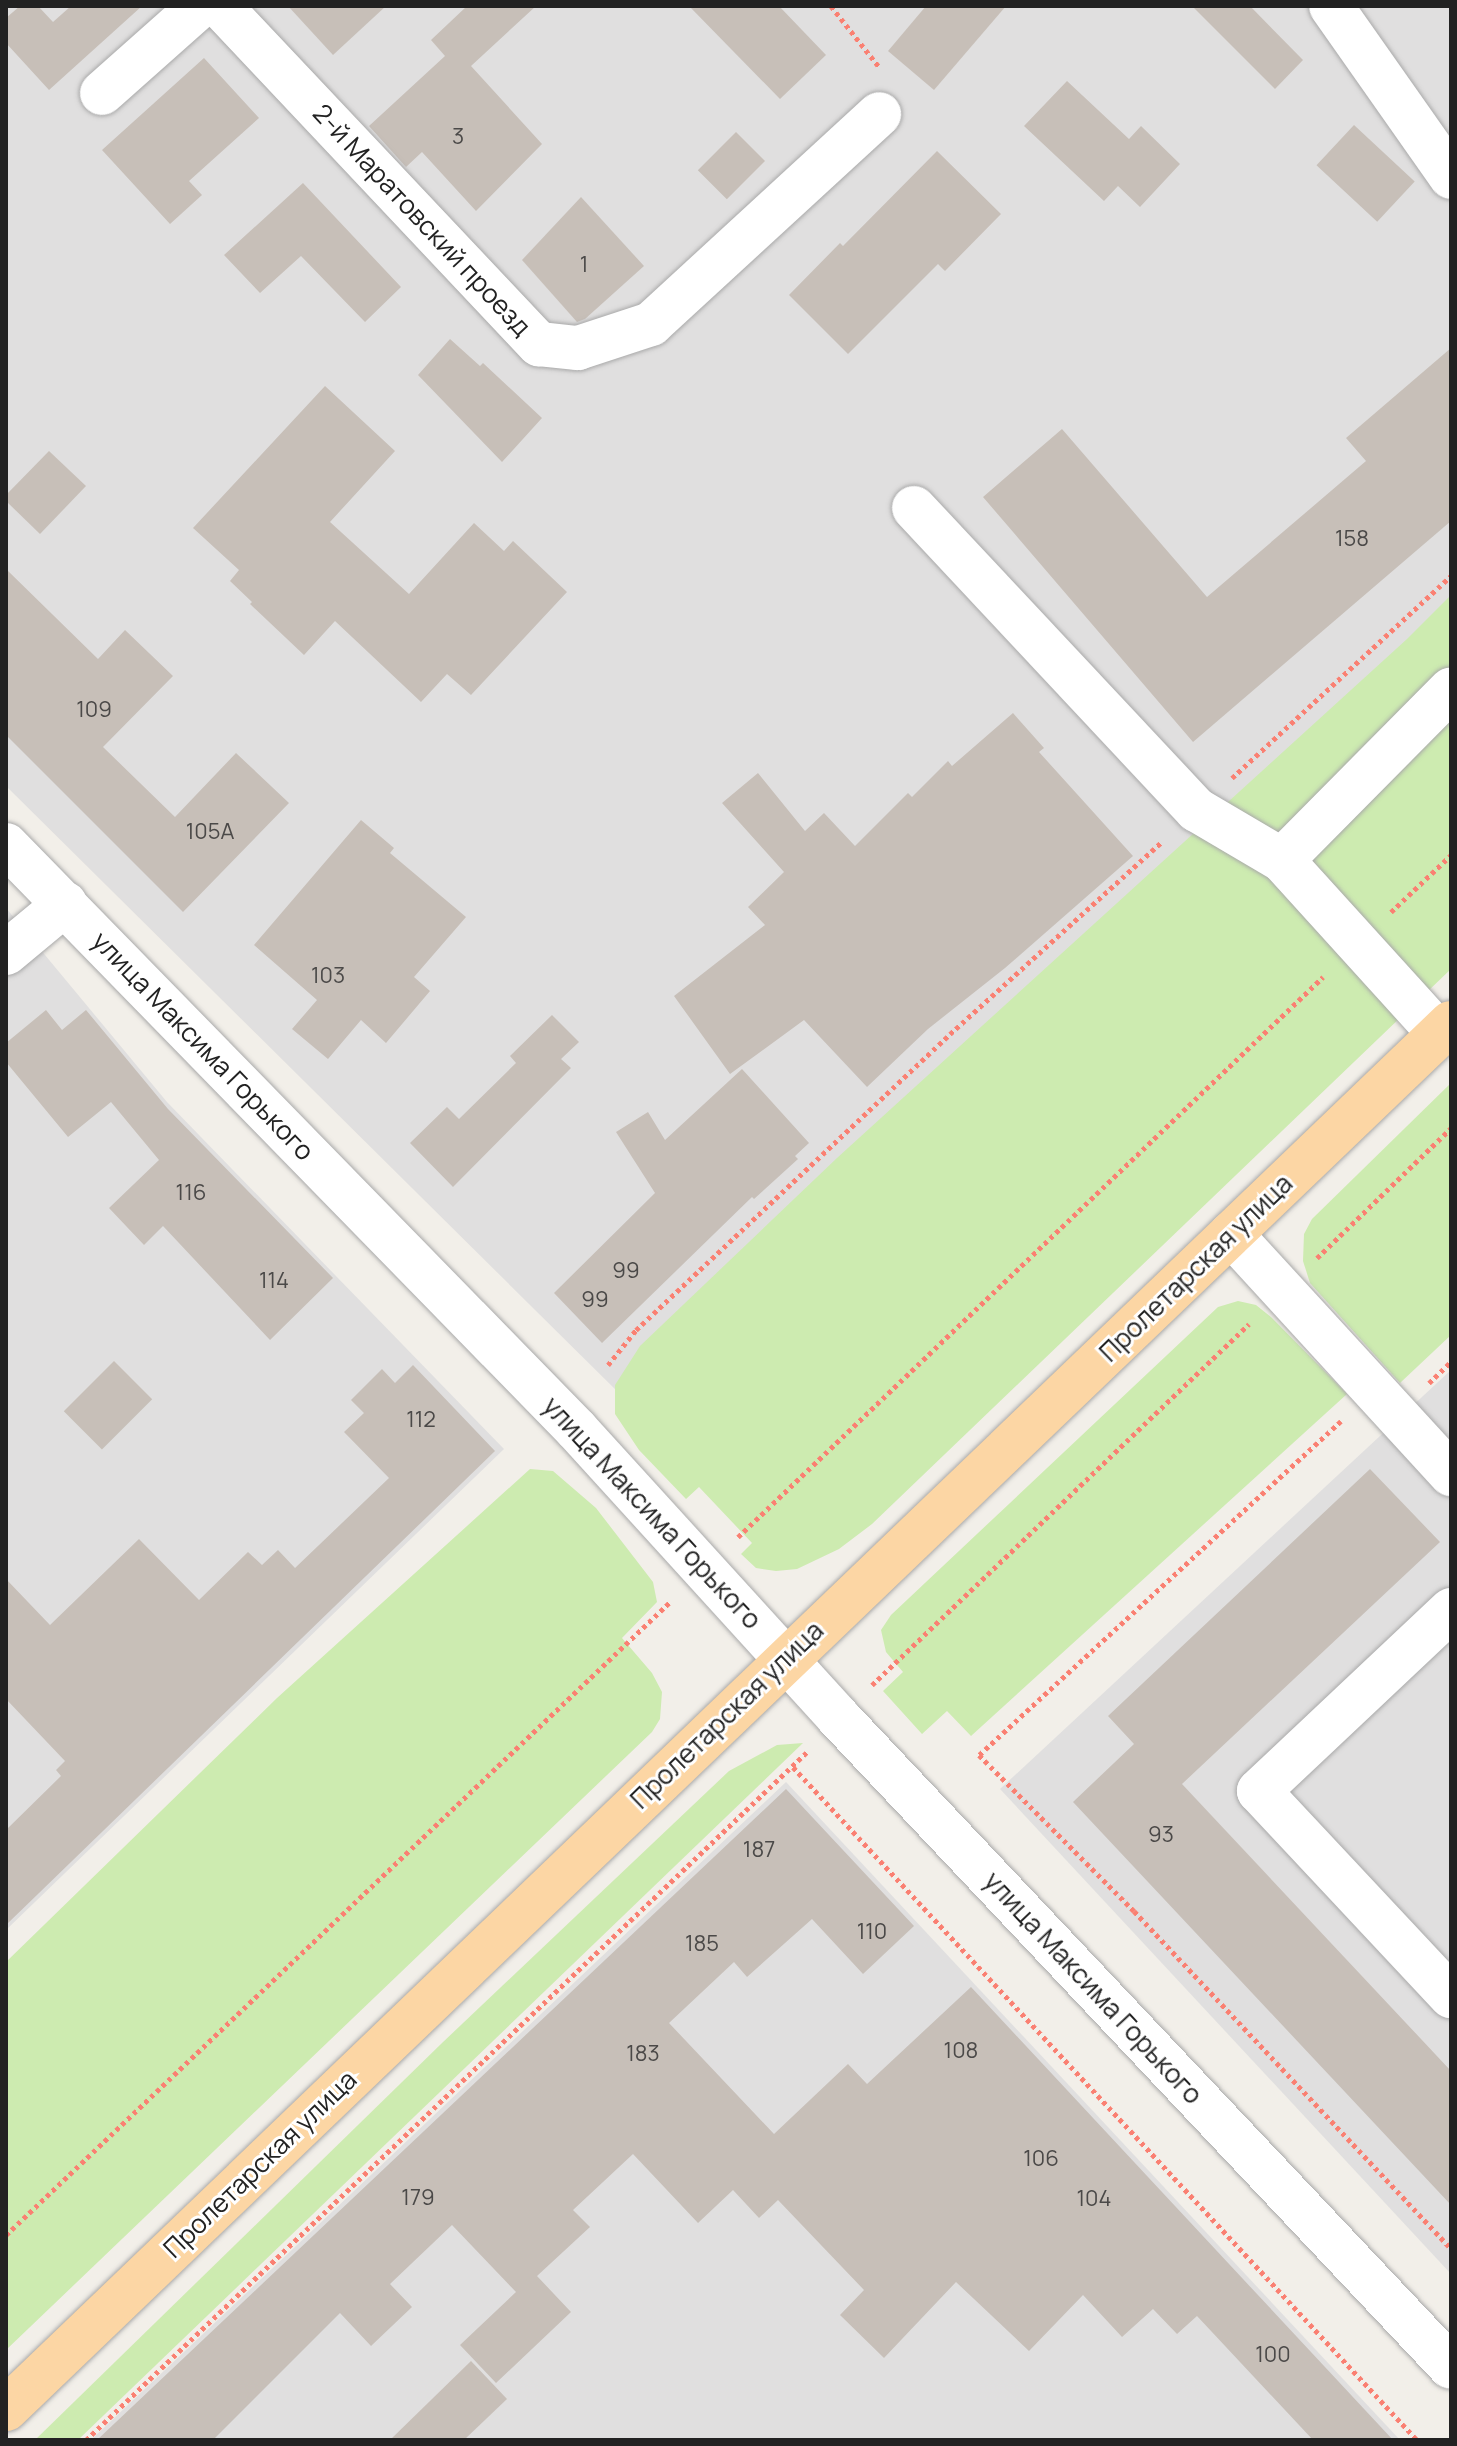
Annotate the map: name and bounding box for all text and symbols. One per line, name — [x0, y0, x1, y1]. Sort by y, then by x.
street label: 2-й Маратовский проезд — [307, 98, 537, 342]
house number: 3 — [452, 124, 464, 150]
house number: 1 — [580, 252, 588, 278]
house number: 158 — [1335, 526, 1369, 552]
house number: 109 — [76, 697, 112, 723]
house number: 105А — [186, 819, 234, 845]
street label: улица Максима Горького — [86, 925, 320, 1167]
house number: 103 — [311, 963, 345, 989]
street label: Пролетарская улица — [1093, 1168, 1299, 1368]
house number: 116 — [176, 1180, 206, 1206]
house number: 99 — [612, 1258, 640, 1284]
house number: 114 — [259, 1268, 289, 1294]
house number: 99 — [581, 1287, 609, 1313]
street label: улица Максима Горького — [536, 1390, 768, 1636]
house number: 112 — [406, 1407, 436, 1433]
street label: Пролетарская улица — [624, 1615, 830, 1815]
house number: 93 — [1148, 1822, 1174, 1848]
house number: 187 — [743, 1837, 775, 1863]
street label: улица Максима Горького — [977, 1865, 1209, 2111]
house number: 110 — [857, 1919, 887, 1945]
house number: 185 — [685, 1931, 719, 1957]
house number: 108 — [944, 2038, 978, 2064]
house number: 183 — [626, 2041, 660, 2067]
street label: Пролетарская улица — [157, 2064, 363, 2264]
house number: 106 — [1023, 2146, 1059, 2172]
house number: 179 — [401, 2185, 435, 2211]
house number: 104 — [1077, 2186, 1111, 2212]
house number: 100 — [1255, 2342, 1291, 2368]

